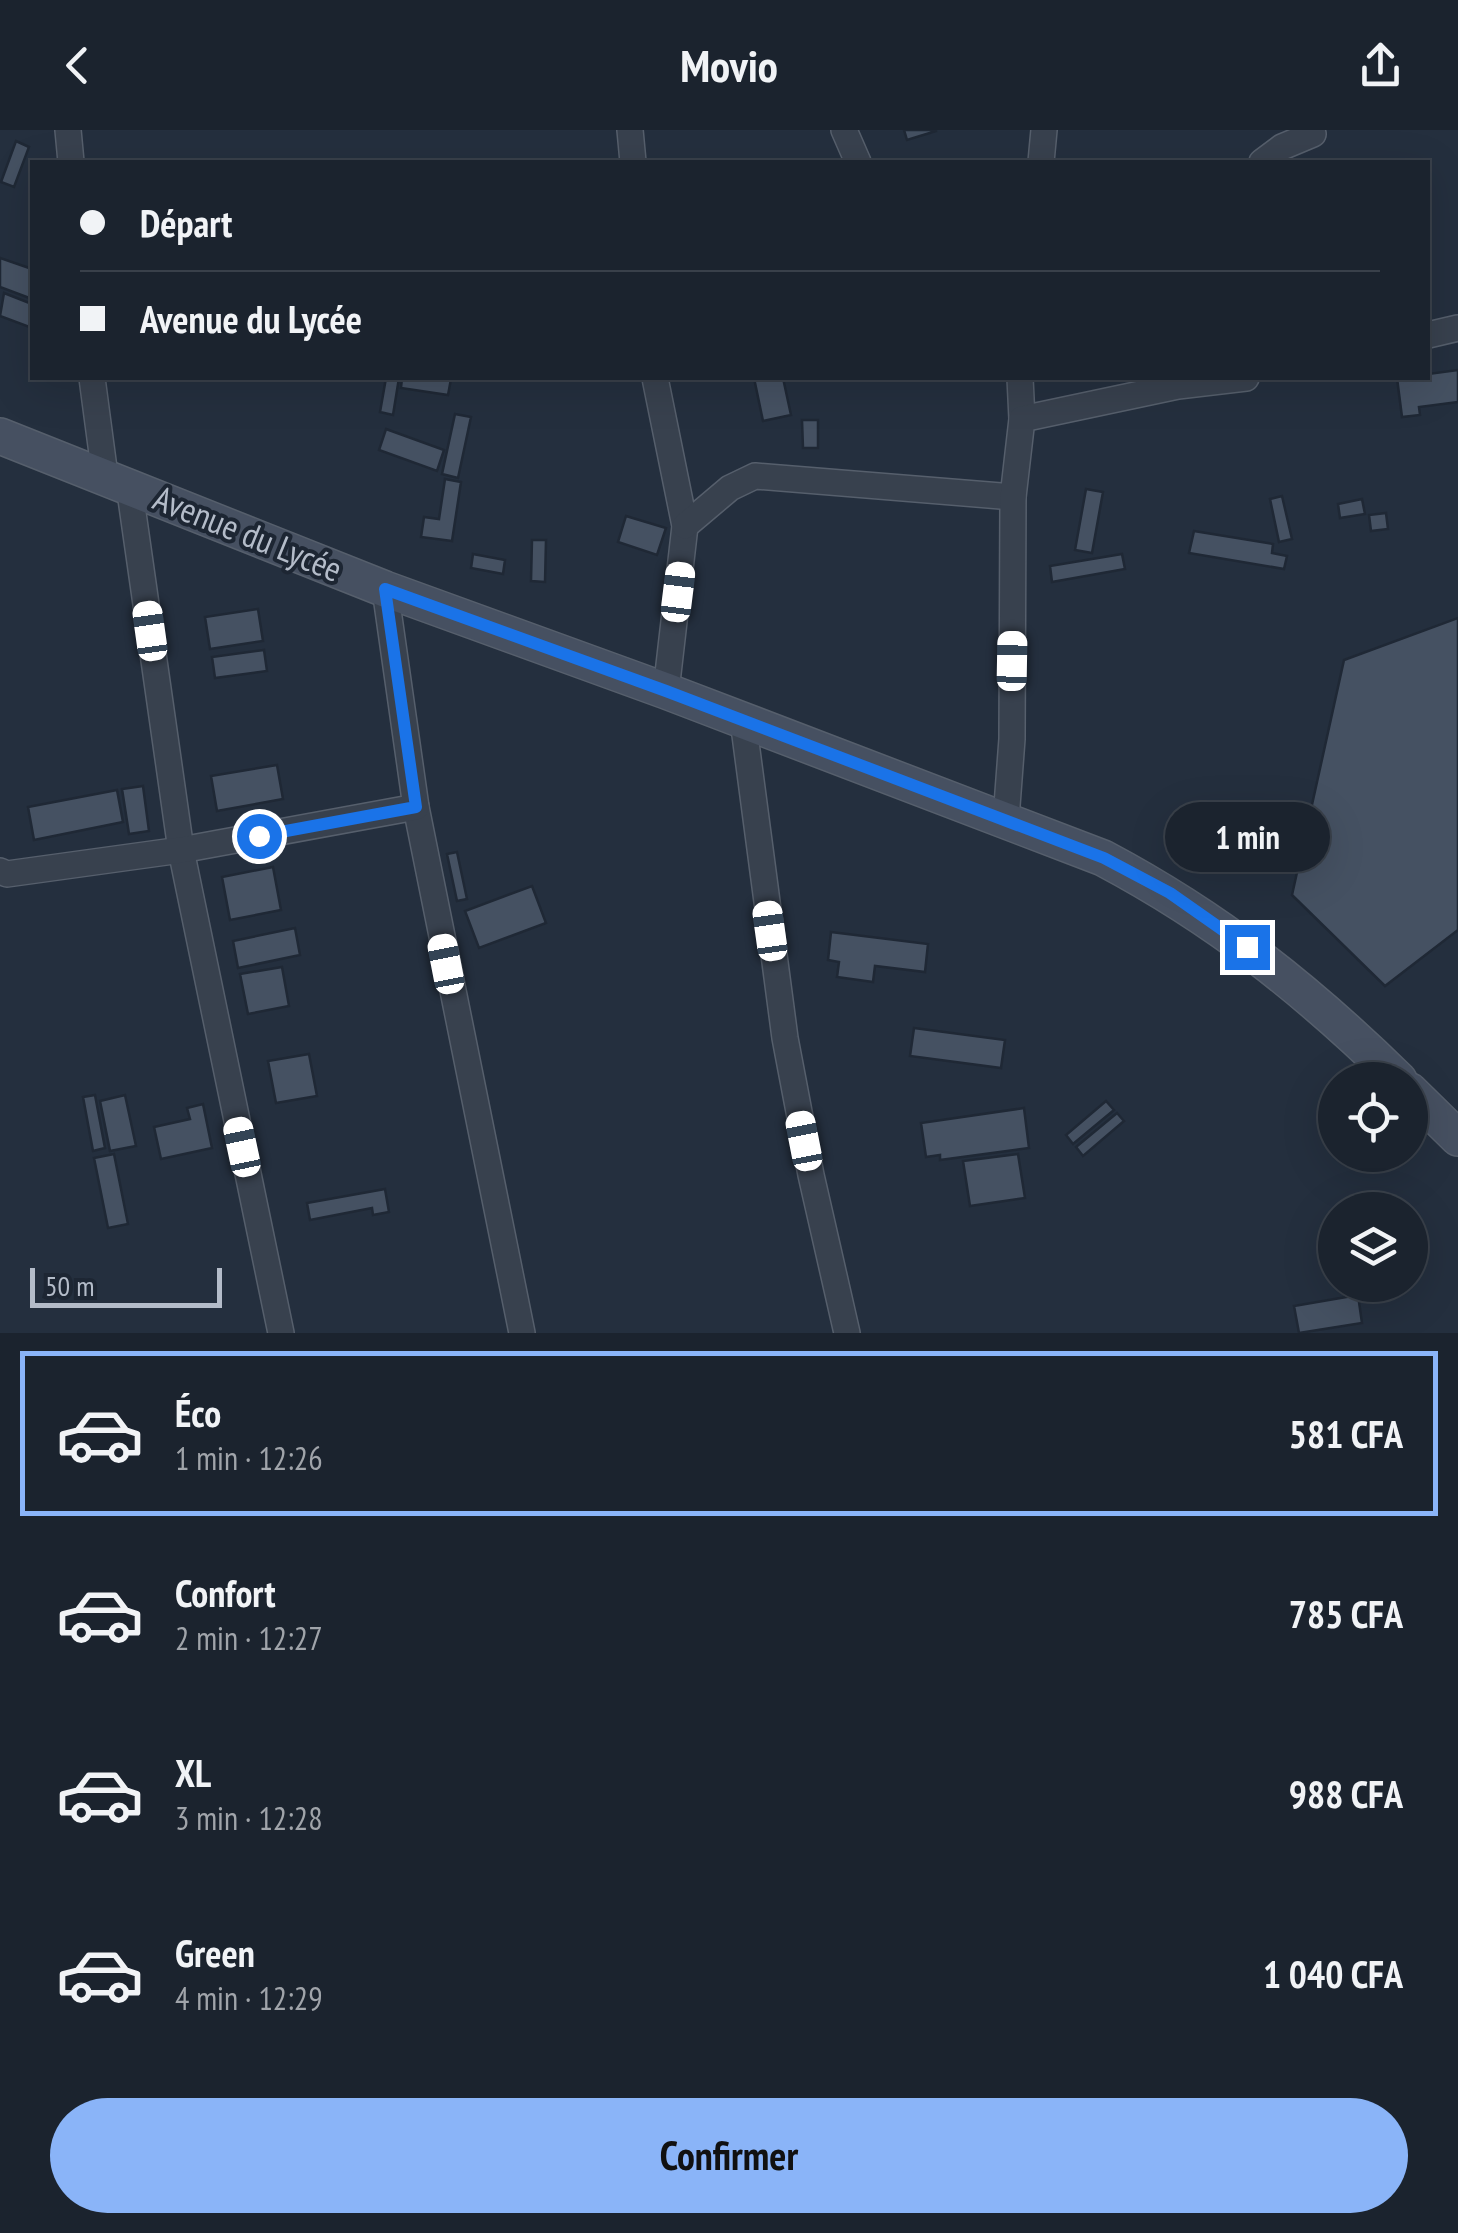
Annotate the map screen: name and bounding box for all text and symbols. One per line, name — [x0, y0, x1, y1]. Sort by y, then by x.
text: Movio — [680, 36, 778, 94]
icon: back — [50, 38, 105, 93]
icon: share — [1353, 38, 1408, 93]
text: Départ — [140, 198, 232, 247]
text: Avenue du Lycée — [140, 294, 362, 343]
street label: Avenue du Lycée — [147, 474, 349, 592]
car — [659, 560, 697, 624]
car — [131, 599, 169, 663]
car — [996, 631, 1028, 691]
callout: 1 min — [1164, 802, 1330, 872]
route start — [237, 814, 282, 859]
text: 1 min — [1215, 816, 1280, 858]
car — [751, 899, 789, 963]
route end — [1225, 925, 1270, 970]
car — [426, 932, 466, 996]
map controls — [1318, 1062, 1428, 1302]
button: locate — [1318, 1062, 1428, 1172]
car — [784, 1109, 824, 1173]
car — [221, 1115, 263, 1179]
button: layers — [1318, 1192, 1428, 1302]
scale bar — [30, 1263, 222, 1308]
text: 50 m — [45, 1267, 94, 1304]
text: Éco — [175, 1388, 221, 1437]
icon: car — [55, 1389, 145, 1479]
text: 581 CFA — [1289, 1409, 1403, 1458]
text: 1 min · 12:26 — [175, 1437, 323, 1479]
text: Confort — [175, 1568, 275, 1617]
icon: car — [55, 1569, 145, 1659]
text: 785 CFA — [1289, 1589, 1403, 1638]
text: 2 min · 12:27 — [175, 1617, 323, 1659]
text: XL — [175, 1748, 211, 1797]
icon: car — [55, 1749, 145, 1839]
text: 988 CFA — [1289, 1769, 1403, 1818]
text: 3 min · 12:28 — [175, 1797, 323, 1839]
text: Green — [175, 1928, 255, 1977]
icon: car — [55, 1929, 145, 2019]
text: 1 040 CFA — [1263, 1949, 1403, 1998]
text: 4 min · 12:29 — [175, 1977, 323, 2019]
button: Confirmer — [50, 2098, 1408, 2213]

